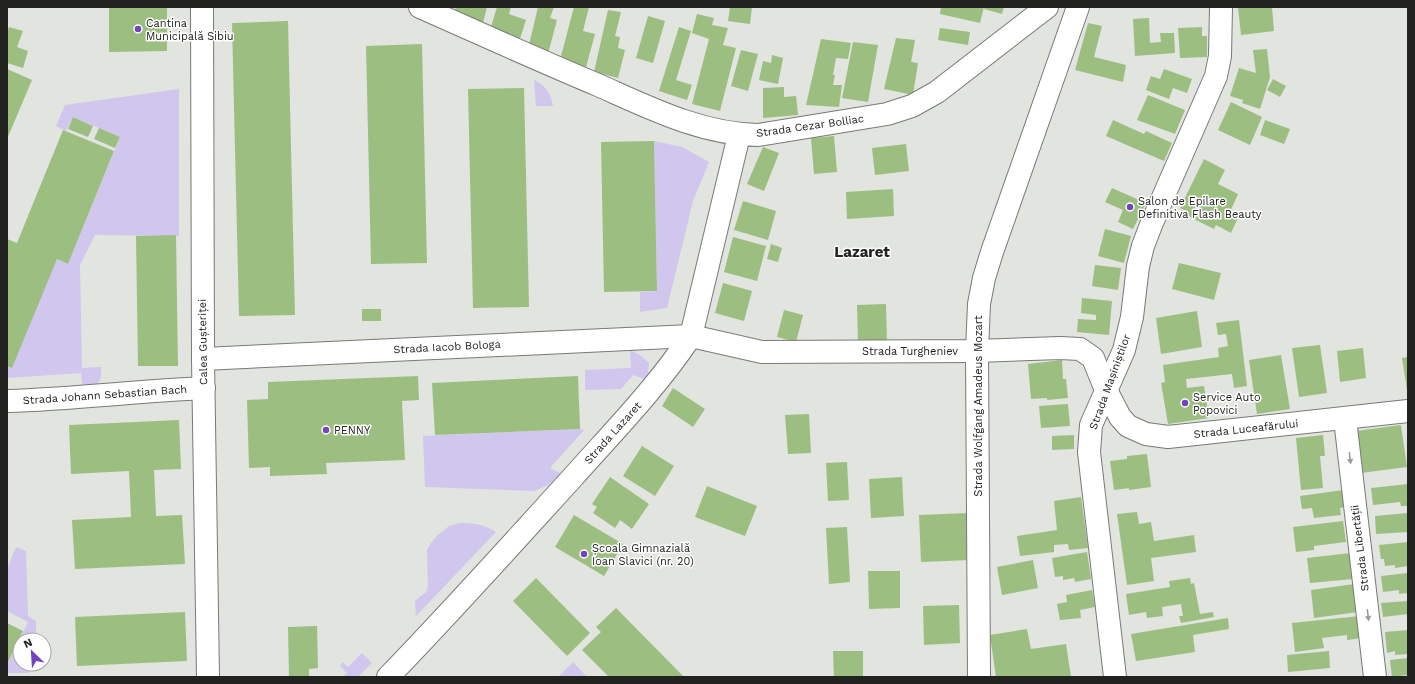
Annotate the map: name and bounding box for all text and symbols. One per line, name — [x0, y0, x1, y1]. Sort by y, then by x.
place label: Cantina Municipală Sibiu — [146, 17, 234, 43]
marker: Cantina Municipală Sibiu — [133, 24, 143, 34]
street label: Strada Cezar Bolliac — [755, 112, 865, 140]
place label: Salon de Epilare Definitiva Flash Beauty — [1138, 195, 1262, 221]
marker: Salon de Epilare Definitiva Flash Beauty — [1125, 202, 1135, 212]
district label: Lazaret — [834, 243, 890, 261]
street label: Calea Gușteriței — [196, 299, 210, 385]
street label: Strada Wolfgang Amadeus Mozart — [972, 315, 985, 497]
street label: Strada Mașiniștilor — [1087, 332, 1133, 432]
street label: Strada Iacob Bologa — [393, 338, 501, 356]
street label: Strada Turgheniev — [862, 345, 958, 358]
street label: Strada Johann Sebastian Bach — [22, 383, 188, 407]
place label: Service Auto Popovici — [1193, 391, 1261, 417]
marker: Service Auto Popovici — [1180, 398, 1190, 408]
street label: Strada Lazaret — [582, 399, 644, 467]
street label: Strada Luceafărului — [1193, 417, 1299, 441]
place label: PENNY — [334, 424, 371, 437]
marker: PENNY — [321, 425, 331, 435]
one-way arrow — [1347, 452, 1353, 464]
street label: Strada Libertății — [1348, 504, 1372, 592]
place label: Școala Gimnazială Ioan Slavici (nr. 20) — [592, 542, 694, 568]
marker: Școala Gimnazială Ioan Slavici (nr. 20) — [579, 549, 589, 559]
one-way arrow — [1365, 609, 1371, 621]
north arrow — [12, 632, 52, 672]
text: N — [22, 636, 34, 651]

